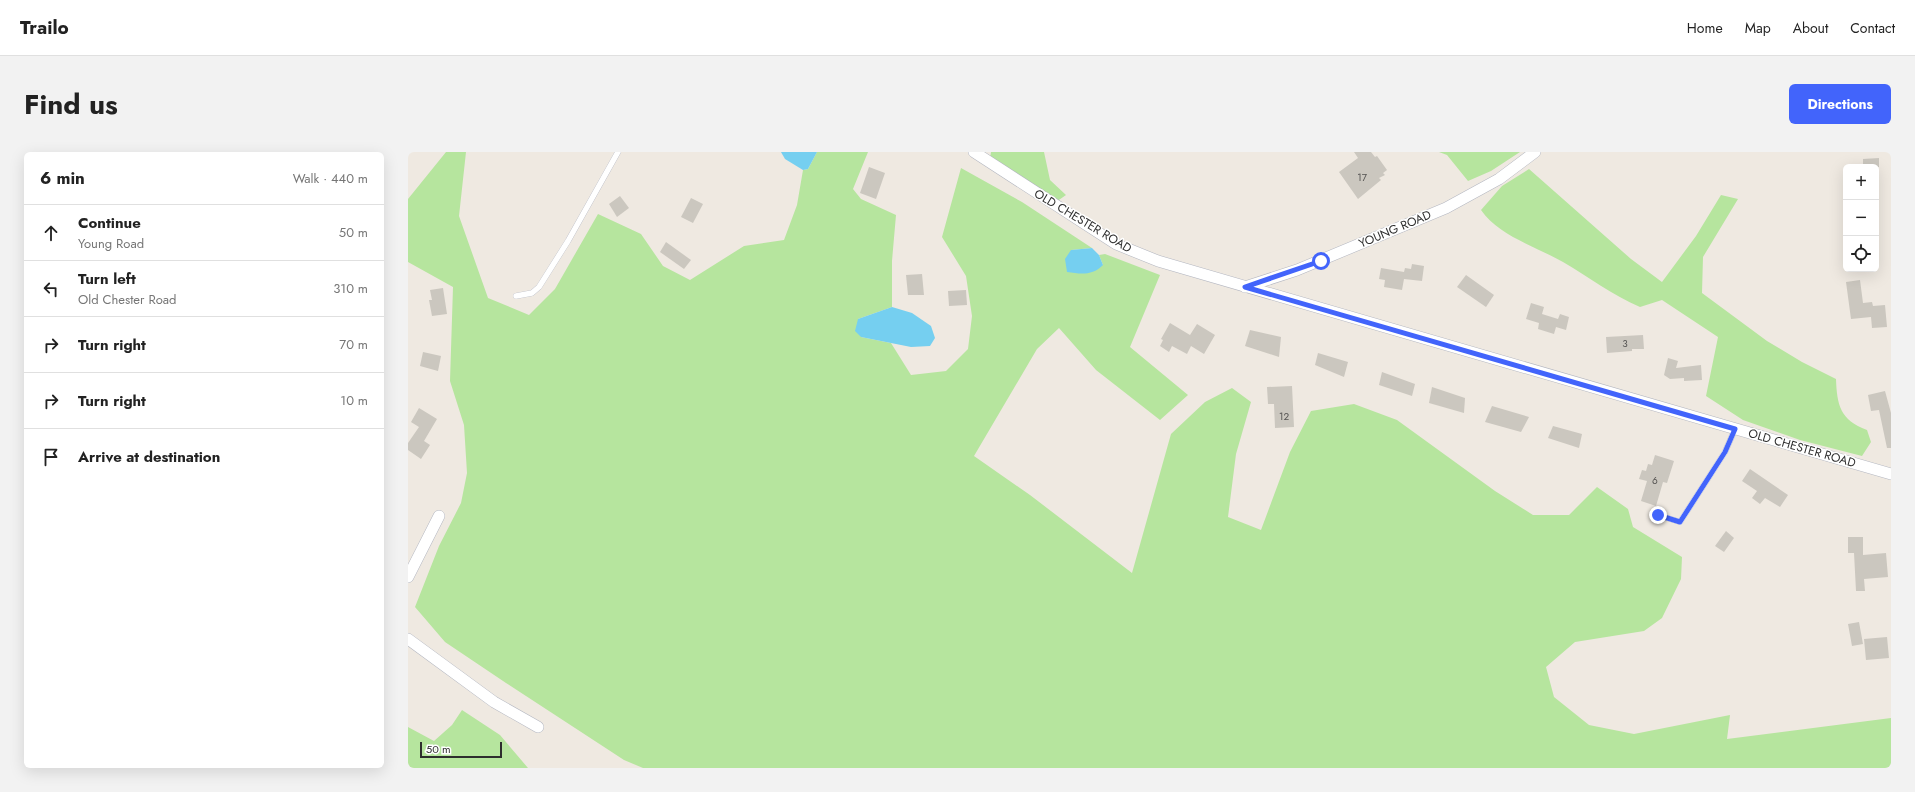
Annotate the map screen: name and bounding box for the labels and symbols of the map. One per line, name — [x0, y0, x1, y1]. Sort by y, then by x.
house number: 17 — [1357, 170, 1368, 185]
street label: OLD CHESTER ROAD — [1031, 185, 1135, 257]
street label: YOUNG ROAD — [1356, 206, 1434, 252]
route start — [1312, 252, 1330, 270]
house number: 3 — [1622, 336, 1628, 351]
house number: 12 — [1279, 409, 1289, 424]
street label: OLD CHESTER ROAD — [1746, 424, 1858, 472]
house number: 6 — [1652, 473, 1658, 488]
route end — [1649, 506, 1667, 524]
scale bar — [420, 740, 502, 759]

